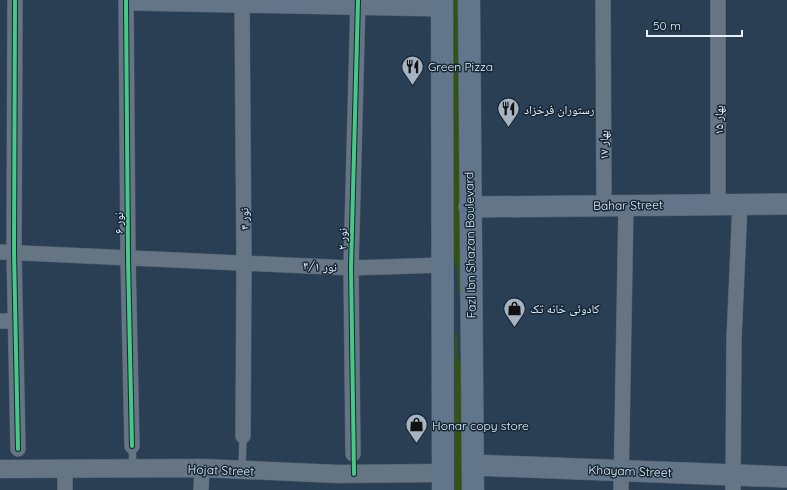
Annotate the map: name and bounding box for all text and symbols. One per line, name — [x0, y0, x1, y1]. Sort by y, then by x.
scale bar — [647, 12, 742, 38]
text: 50 m — [653, 18, 681, 33]
restaurant icon: Green Pizza — [400, 53, 426, 86]
place label: Green Pizza — [428, 59, 493, 74]
restaurant icon: رستوران فرخزاد — [495, 96, 521, 129]
place label: رستوران فرخزاد — [524, 102, 595, 117]
street label: بهار ۱۵ — [711, 105, 726, 135]
street label: بهار ۱۷ — [596, 130, 611, 160]
street label: Fazl Ibn Shazan Boulevard — [461, 172, 479, 318]
street label: Bahar Street — [593, 197, 663, 213]
street label: نور ۴ — [236, 208, 252, 230]
street label: نور ۶ — [111, 212, 126, 234]
street label: نور ۲ — [334, 228, 350, 250]
street label: نور ۴/۱ — [303, 258, 337, 274]
shop icon: کادوئی خانه تک — [501, 295, 527, 328]
place label: کادوئی خانه تک — [530, 301, 600, 316]
shop icon: Honar copy store — [404, 412, 430, 445]
place label: Honar copy store — [432, 418, 529, 433]
street label: Hojat Street — [187, 461, 255, 479]
street label: Khayam Street — [588, 462, 672, 480]

